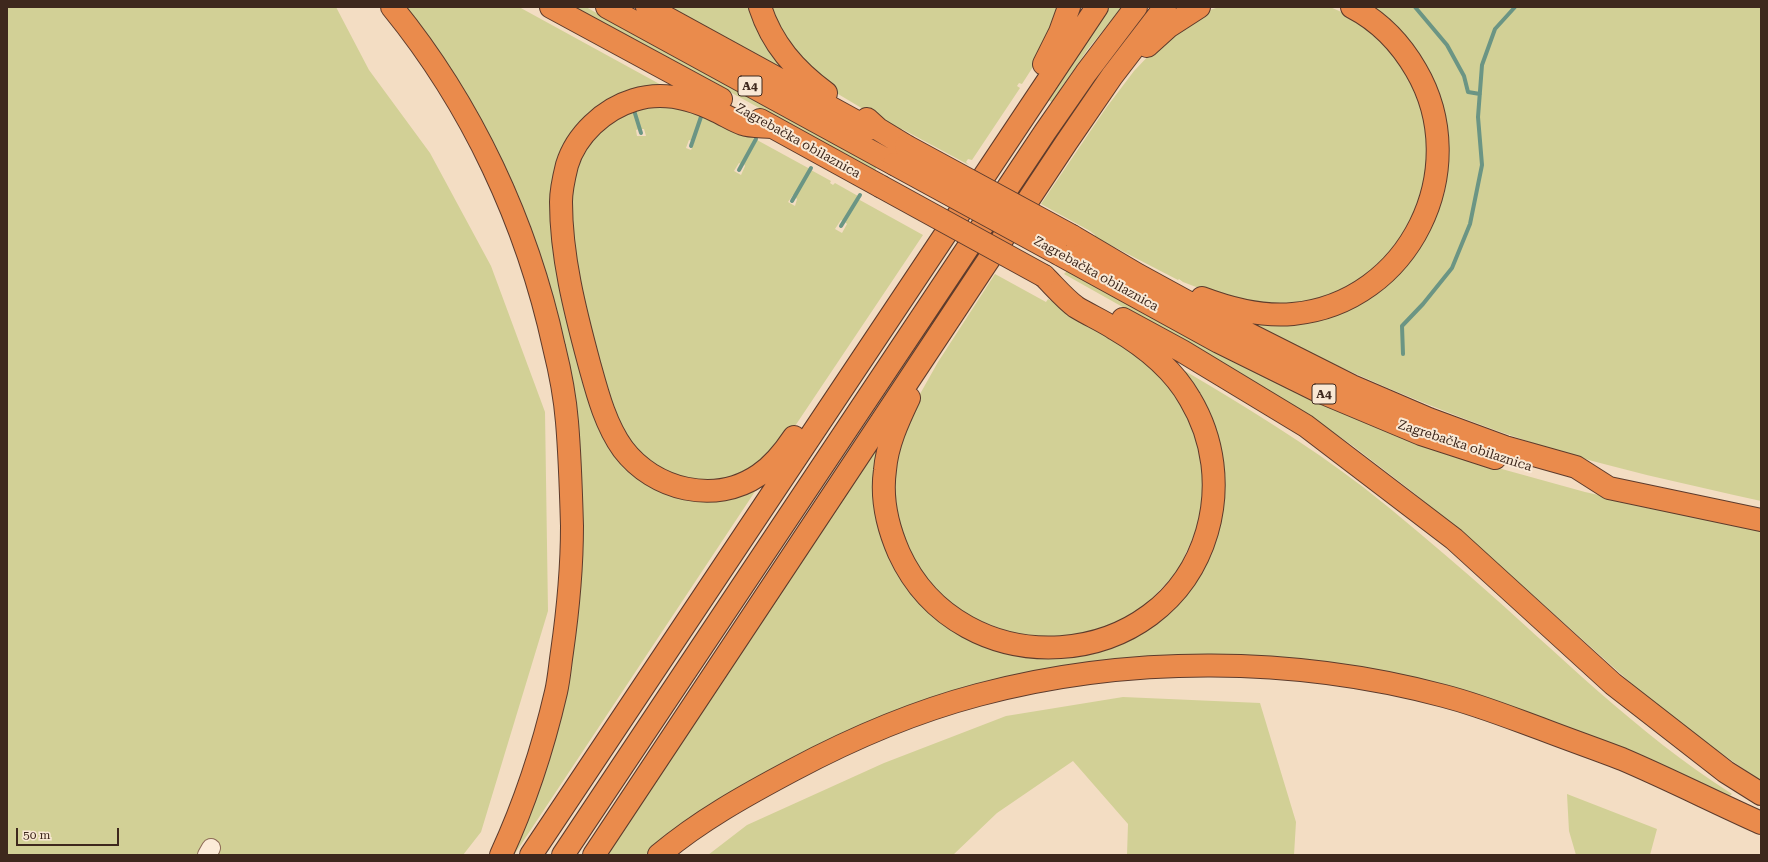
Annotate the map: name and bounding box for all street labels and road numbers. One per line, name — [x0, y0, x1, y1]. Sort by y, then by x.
road number: A4 — [738, 76, 762, 96]
street label: Zagrebačka obilaznica — [733, 100, 863, 182]
street label: Zagrebačka obilaznica — [1031, 233, 1161, 315]
road number: A4 — [1312, 384, 1336, 404]
street label: Zagrebačka obilaznica — [1396, 417, 1534, 475]

